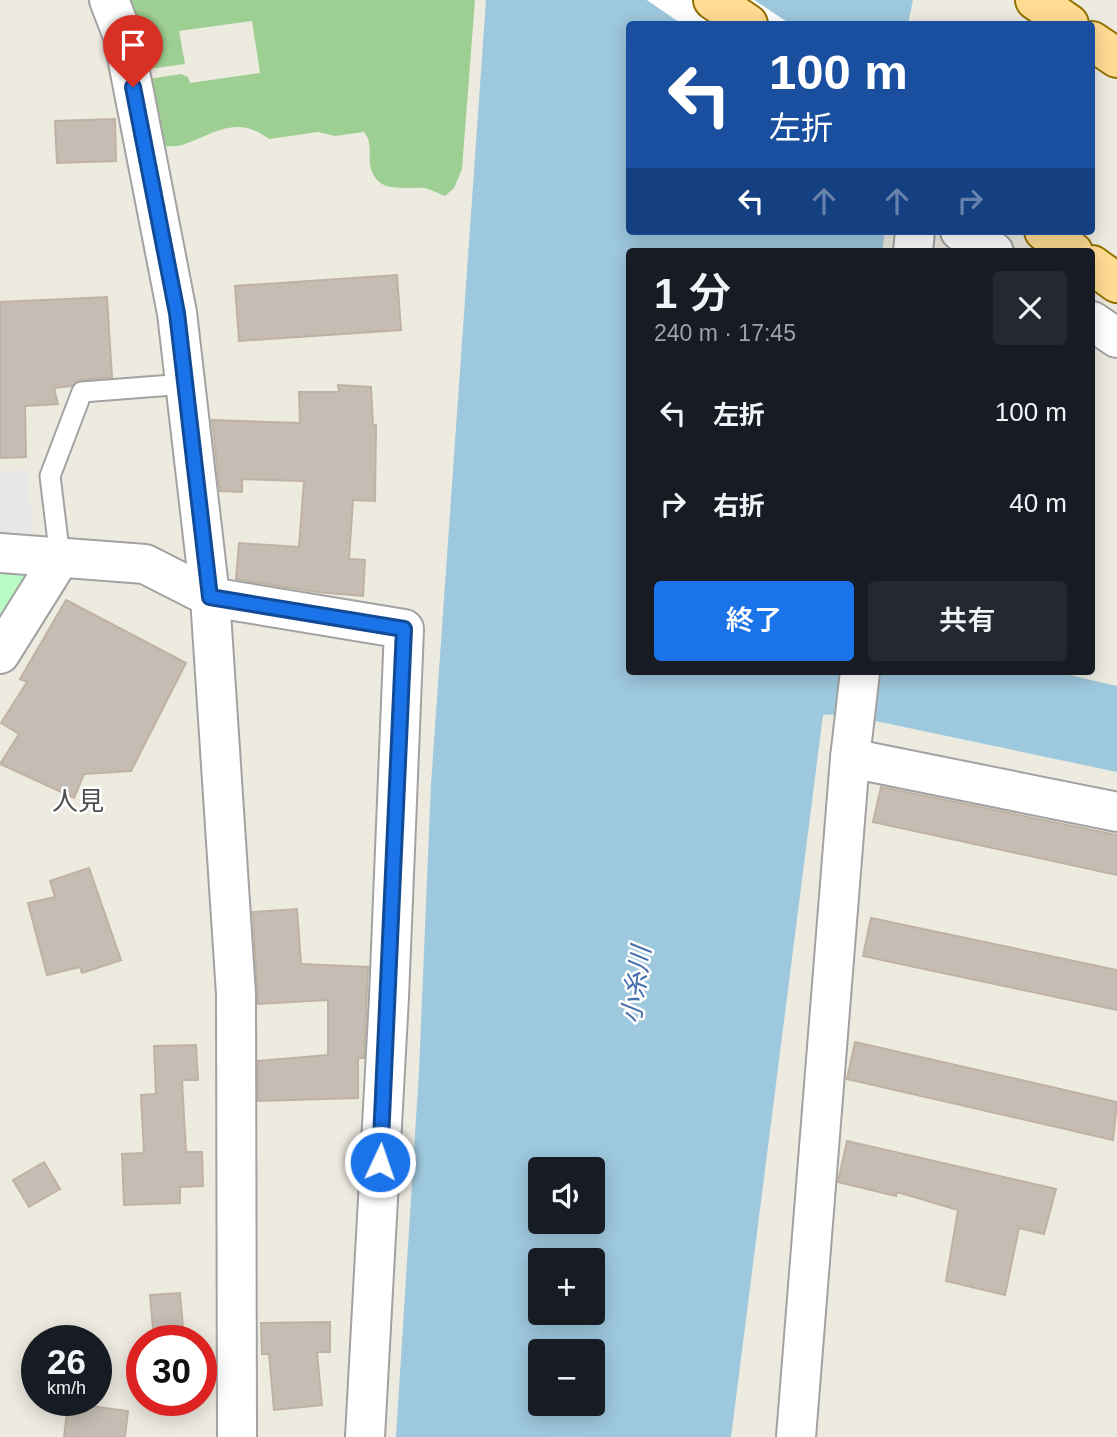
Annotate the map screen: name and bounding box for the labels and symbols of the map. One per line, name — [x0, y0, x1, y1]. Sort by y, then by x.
pin — [103, 15, 163, 87]
district label: 人見 — [52, 786, 104, 816]
water label: 小糸川 — [616, 941, 657, 1026]
position arrow — [343, 1125, 417, 1199]
speed limit sign: 30 — [126, 1325, 217, 1416]

